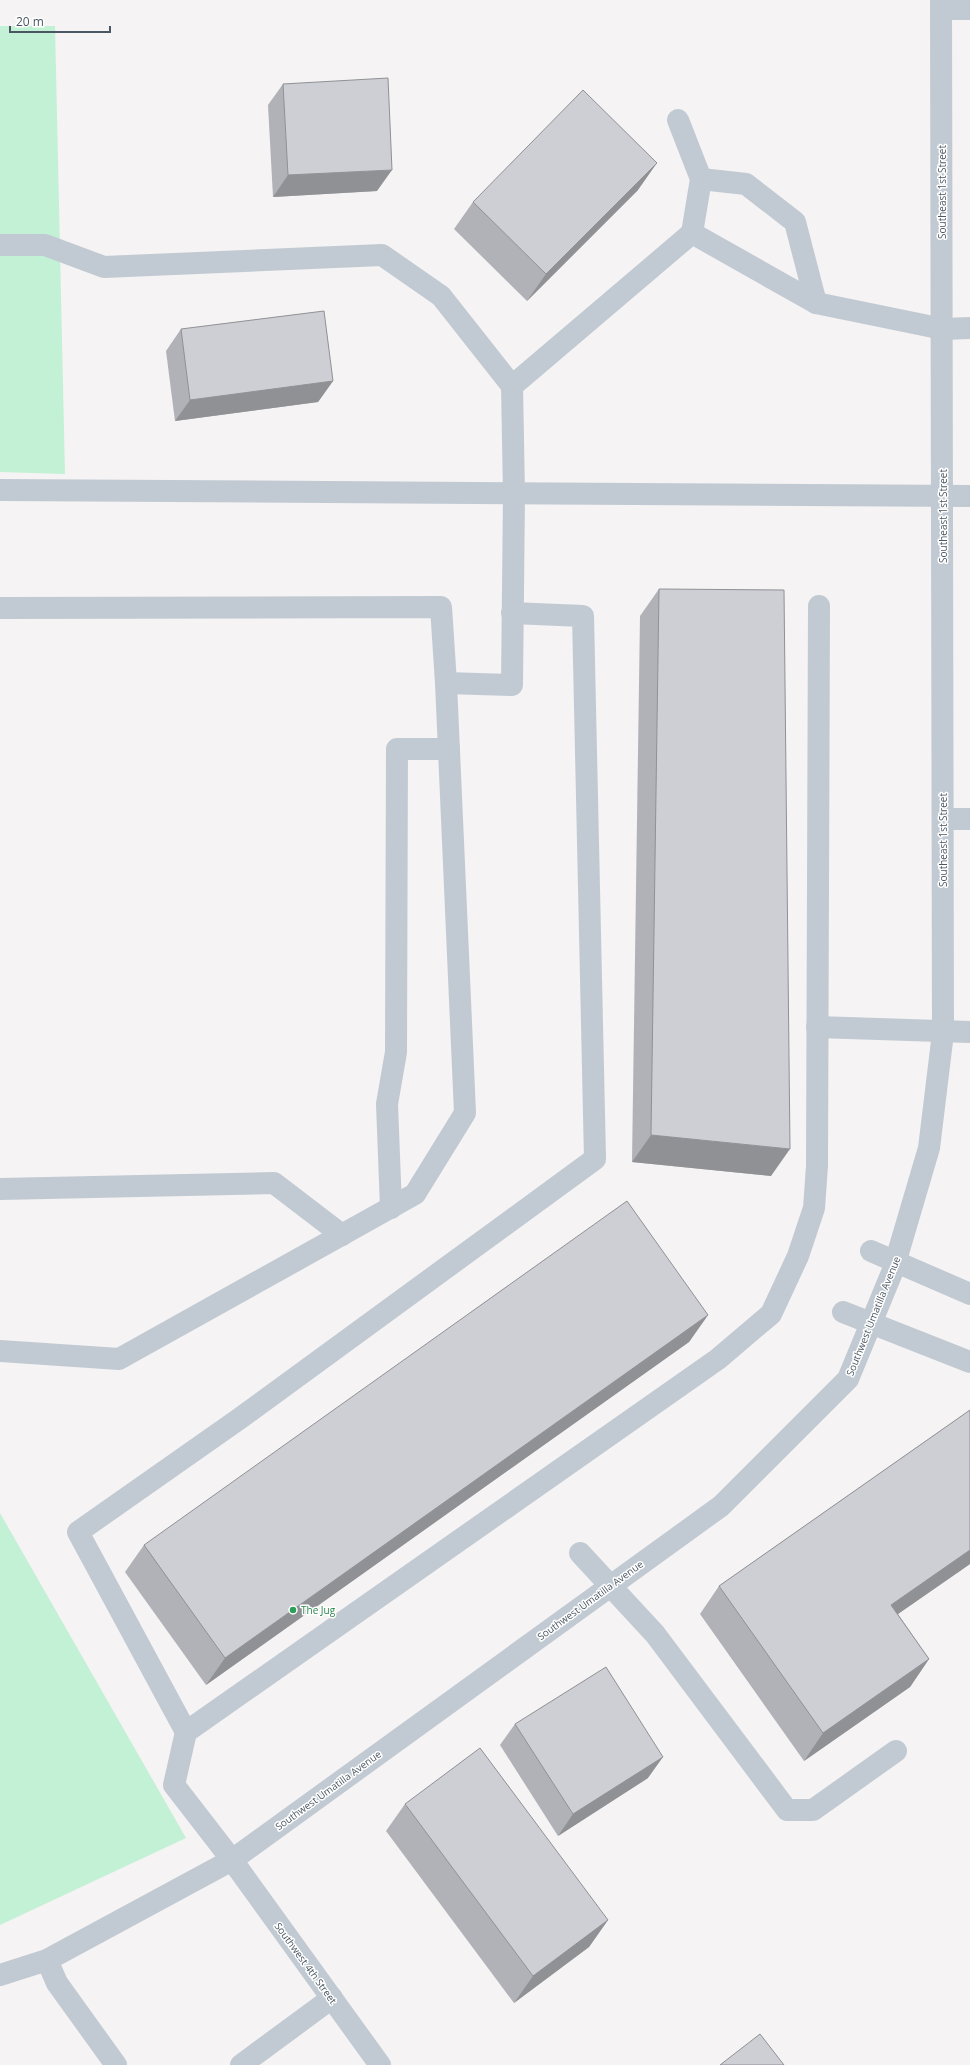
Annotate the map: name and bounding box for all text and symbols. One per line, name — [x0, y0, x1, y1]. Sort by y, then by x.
scale bar — [10, 8, 110, 34]
text: 20 m — [16, 13, 44, 30]
street label: Southeast 1st Street — [935, 145, 949, 239]
street label: Southeast 1st Street — [936, 469, 950, 563]
street label: Southeast 1st Street — [936, 793, 950, 887]
street label: Southwest Umatilla Avenue — [843, 1254, 904, 1378]
street label: Southwest Umatilla Avenue — [534, 1557, 646, 1643]
place label: The Jug — [301, 1603, 336, 1617]
marker: The Jug — [288, 1605, 298, 1615]
street label: Southwest Umatilla Avenue — [272, 1747, 384, 1833]
street label: Southwest 4th Street — [272, 1919, 341, 2007]

